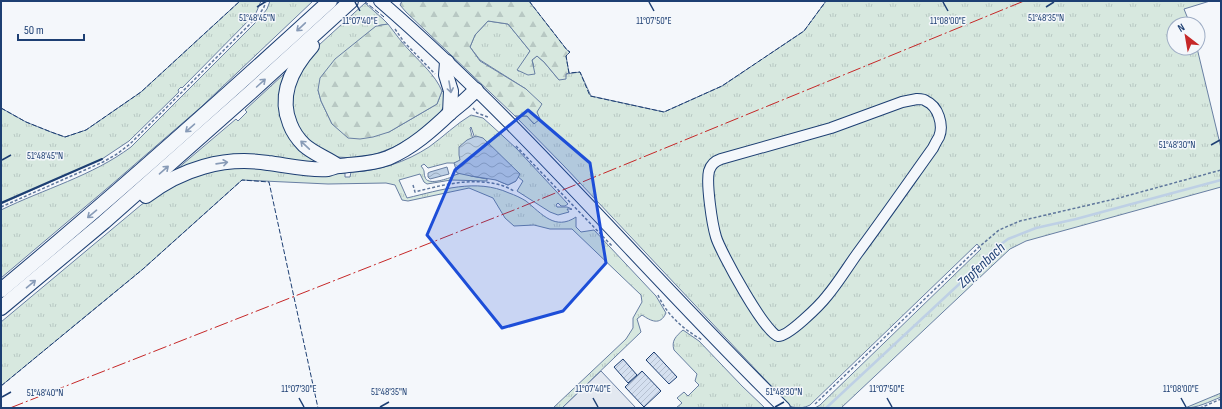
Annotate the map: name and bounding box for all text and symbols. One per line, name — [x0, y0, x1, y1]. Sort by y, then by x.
text: 51°48'45"N — [239, 12, 275, 24]
text: 51°48'35"N — [1028, 12, 1064, 24]
text: 11°07'40"E — [342, 15, 378, 27]
text: 11°07'50"E — [636, 15, 672, 27]
text: 11°08'00"E — [930, 15, 966, 27]
scale bar — [18, 16, 84, 42]
north arrow — [1166, 16, 1206, 56]
text: N — [1175, 21, 1187, 35]
text: 50 m — [24, 23, 44, 38]
one-way arrow — [296, 23, 306, 32]
one-way arrow — [255, 79, 265, 88]
one-way arrow — [446, 81, 454, 94]
one-way arrow — [184, 124, 195, 133]
text: 51°48'30"N — [1159, 139, 1195, 151]
one-way arrow — [300, 141, 310, 150]
text: 51°48'45"N — [27, 150, 63, 162]
one-way arrow — [215, 159, 228, 167]
one-way arrow — [158, 165, 169, 174]
one-way arrow — [86, 209, 97, 218]
water label: Zapfenbach — [953, 239, 1009, 293]
one-way arrow — [26, 279, 36, 288]
text: 11°07'30"E — [281, 383, 317, 395]
text: 11°07'40"E — [575, 383, 611, 395]
text: 11°07'50"E — [869, 383, 905, 395]
text: 11°08'00"E — [1163, 383, 1199, 395]
text: 51°48'35"N — [371, 386, 407, 398]
text: 51°48'30"N — [766, 386, 802, 398]
text: 51°48'40"N — [27, 387, 63, 399]

